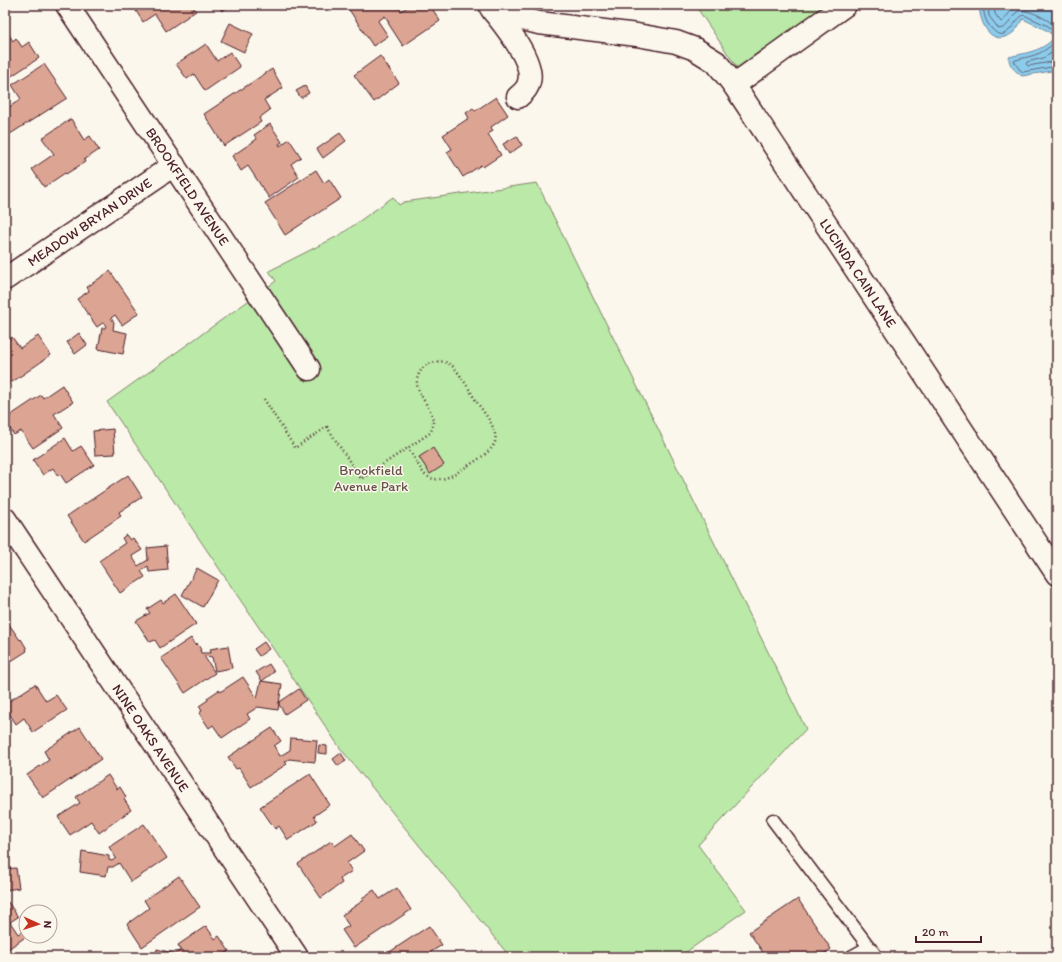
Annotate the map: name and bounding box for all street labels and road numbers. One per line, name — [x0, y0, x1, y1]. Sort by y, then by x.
street label: BROOKFIELD AVENUE — [142, 124, 233, 249]
street label: MEADOW BRYAN DRIVE — [24, 174, 155, 270]
street label: LUCINDA CAIN LANE — [816, 215, 900, 331]
street label: NINE OAKS AVENUE — [109, 681, 193, 795]

